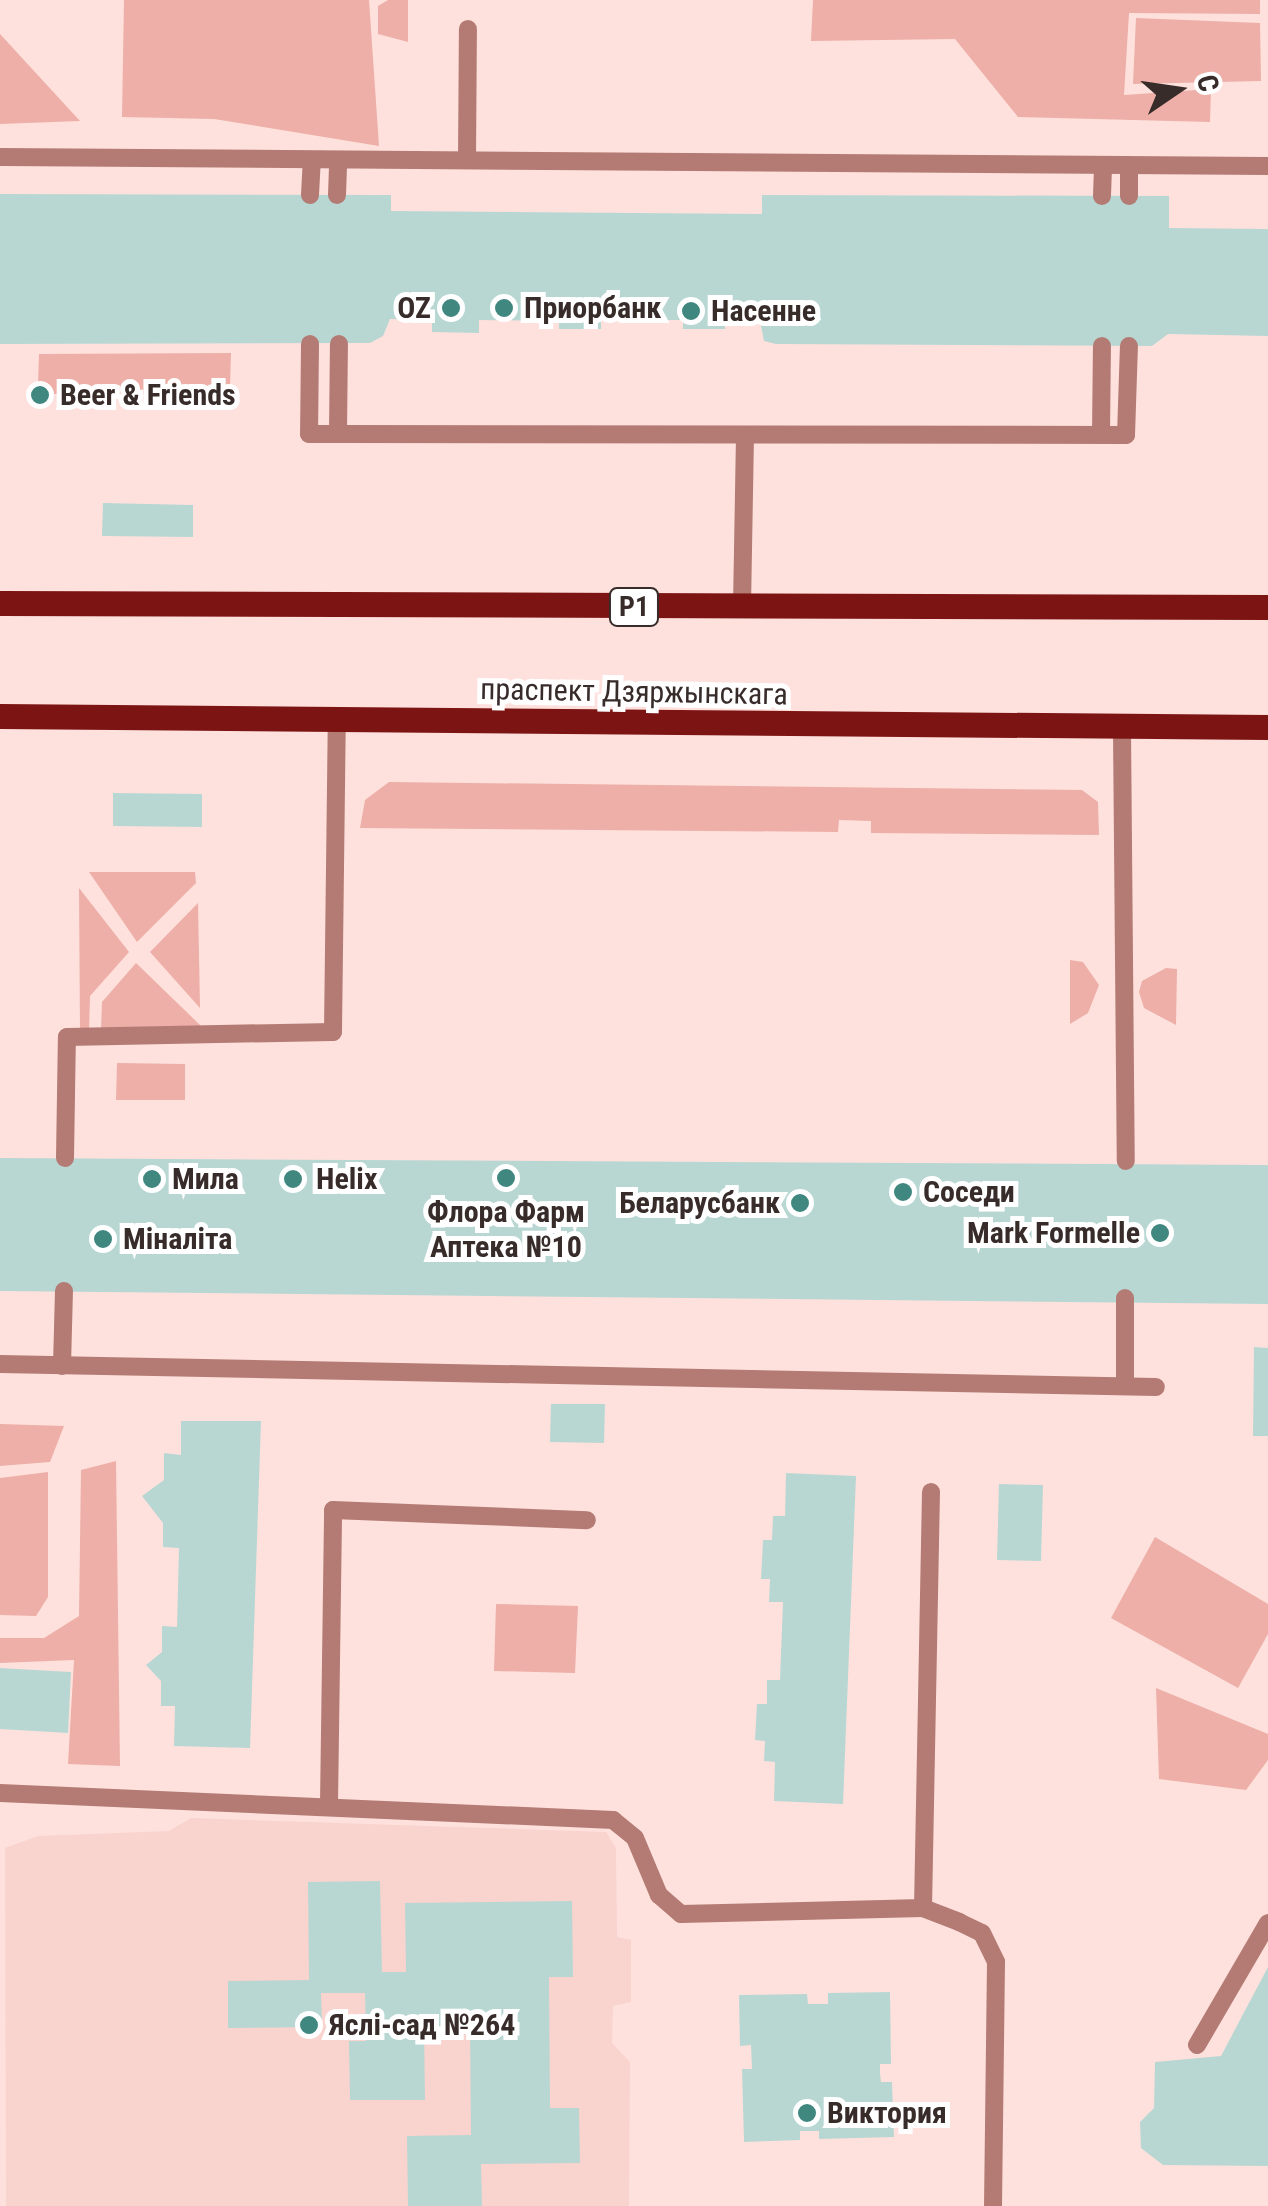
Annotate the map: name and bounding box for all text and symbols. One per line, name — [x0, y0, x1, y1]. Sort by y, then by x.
north arrow — [1128, 40, 1228, 140]
text: С — [1190, 72, 1226, 95]
place label: OZ — [397, 290, 431, 326]
place label: Приорбанк — [524, 290, 661, 326]
place label: Насенне — [711, 293, 816, 329]
marker: OZ — [440, 297, 462, 319]
marker: Приорбанк — [493, 297, 515, 319]
marker: Насенне — [680, 300, 702, 322]
place label: Beer & Friends — [60, 377, 236, 413]
marker: Beer & Friends — [29, 384, 51, 406]
road number: Р1 — [606, 584, 662, 630]
street label: праспект Дзяржынскага — [480, 671, 788, 713]
place label: Мила — [172, 1161, 239, 1197]
place label: Helix — [316, 1161, 377, 1197]
marker: Helix — [280, 1166, 306, 1192]
marker: Флора Фарм Аптека №10 — [495, 1167, 517, 1189]
marker: Мила — [141, 1168, 163, 1190]
place label: Соседи — [923, 1174, 1015, 1210]
marker: Соседи — [892, 1181, 914, 1203]
place label: Беларусбанк — [619, 1185, 780, 1221]
marker: Беларусбанк — [789, 1192, 811, 1214]
place label: Флора Фарм Аптека №10 — [427, 1194, 585, 1264]
place label: Mark Formelle — [967, 1215, 1140, 1251]
place label: Міналіта — [123, 1221, 232, 1257]
marker: Mark Formelle — [1149, 1222, 1171, 1244]
marker: Міналіта — [92, 1228, 114, 1250]
place label: Яслі-сад №264 — [329, 2007, 515, 2043]
marker: Яслі-сад №264 — [298, 2014, 320, 2036]
place label: Виктория — [827, 2095, 947, 2131]
marker: Виктория — [796, 2102, 818, 2124]

